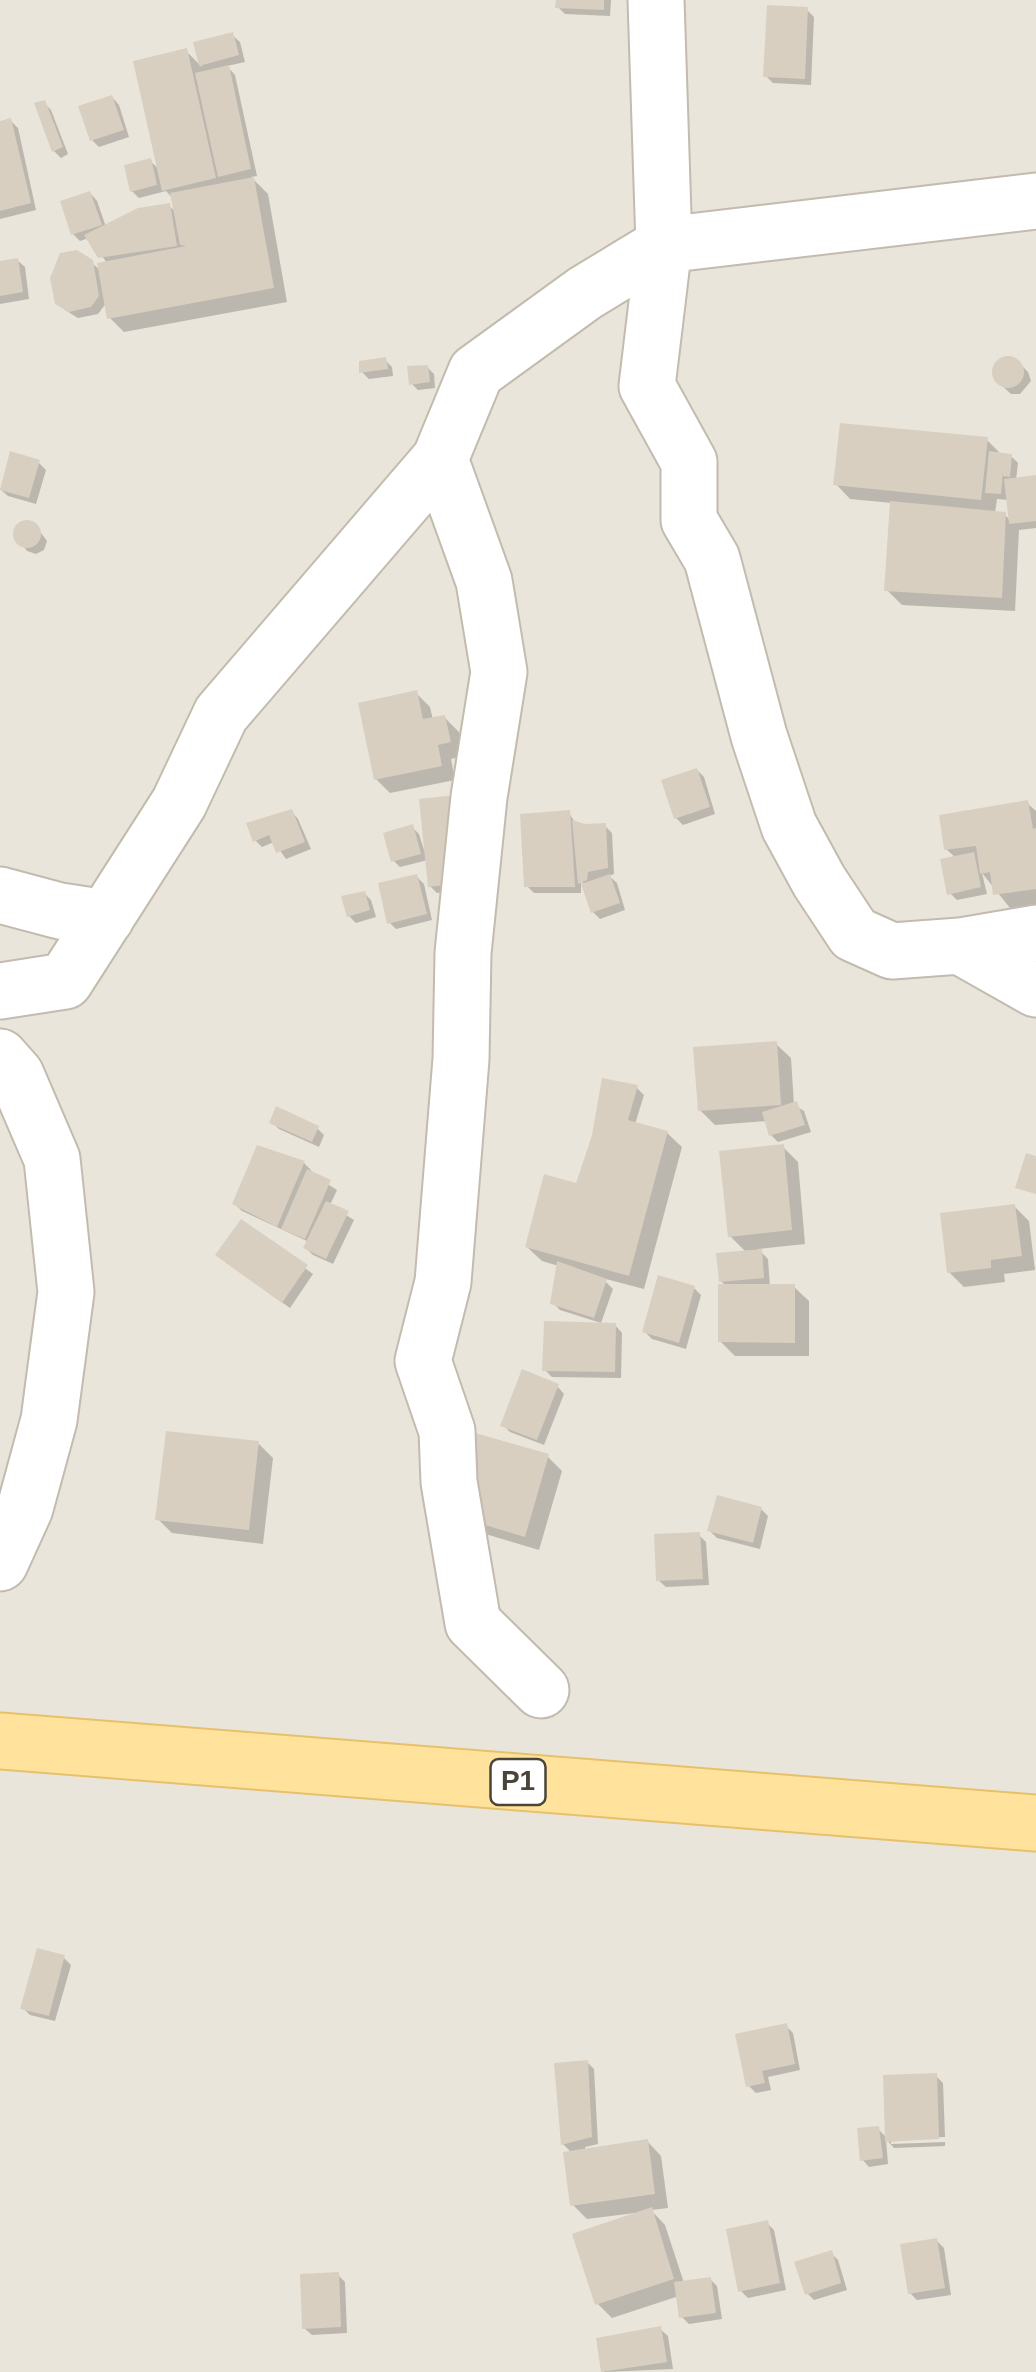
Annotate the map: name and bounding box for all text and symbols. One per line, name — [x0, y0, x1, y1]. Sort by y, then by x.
road number: P1 — [490, 1759, 546, 1805]

